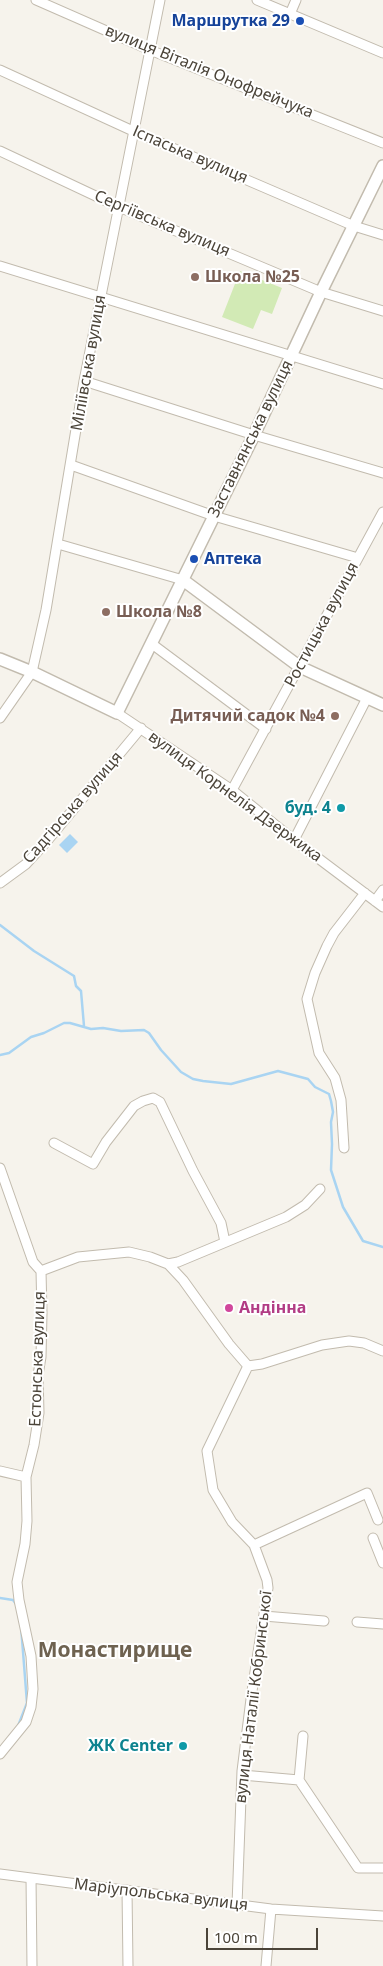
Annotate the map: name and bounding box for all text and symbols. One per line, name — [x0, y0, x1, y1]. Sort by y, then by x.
place label: Маршрутка 29 — [172, 11, 290, 31]
marker: Маршрутка 29 — [294, 15, 306, 27]
street label: вулиця Віталія Онофрейчука — [102, 21, 316, 123]
street label: Іспаська вулиця — [129, 122, 251, 188]
street label: Сергіївська вулиця — [91, 187, 233, 261]
place label: Школа №25 — [205, 267, 300, 287]
marker: Школа №25 — [189, 271, 201, 283]
street label: Міліївська вулиця — [68, 294, 110, 432]
street label: Заставнянська вулиця — [205, 357, 297, 521]
place label: Аптека — [204, 549, 262, 569]
marker: Аптека — [188, 553, 200, 565]
street label: Ростицька вулиця — [281, 559, 363, 691]
place label: Школа №8 — [116, 602, 202, 622]
marker: Школа №8 — [100, 606, 112, 618]
place label: Дитячий садок №4 — [170, 706, 325, 726]
marker: Дитячий садок №4 — [329, 710, 341, 722]
street label: вулиця Корнелія Дзержика — [144, 728, 326, 866]
street label: Садгірська вулиця — [19, 748, 127, 868]
place label: буд. 4 — [285, 798, 331, 818]
marker: буд. 4 — [335, 802, 347, 814]
street label: Естонська вулиця — [26, 1291, 50, 1427]
place label: Андінна — [239, 1298, 306, 1318]
marker: Андінна — [223, 1302, 235, 1314]
street label: вулиця Наталії Кобринської — [231, 1590, 277, 1804]
district label: Монастирище — [38, 1638, 192, 1664]
place label: ЖК Center — [88, 1736, 173, 1756]
marker: ЖК Center — [177, 1740, 189, 1752]
street label: Маріупольська вулиця — [73, 1875, 249, 1915]
scale bar — [208, 1918, 320, 1950]
text: 100 m — [214, 1927, 258, 1947]

